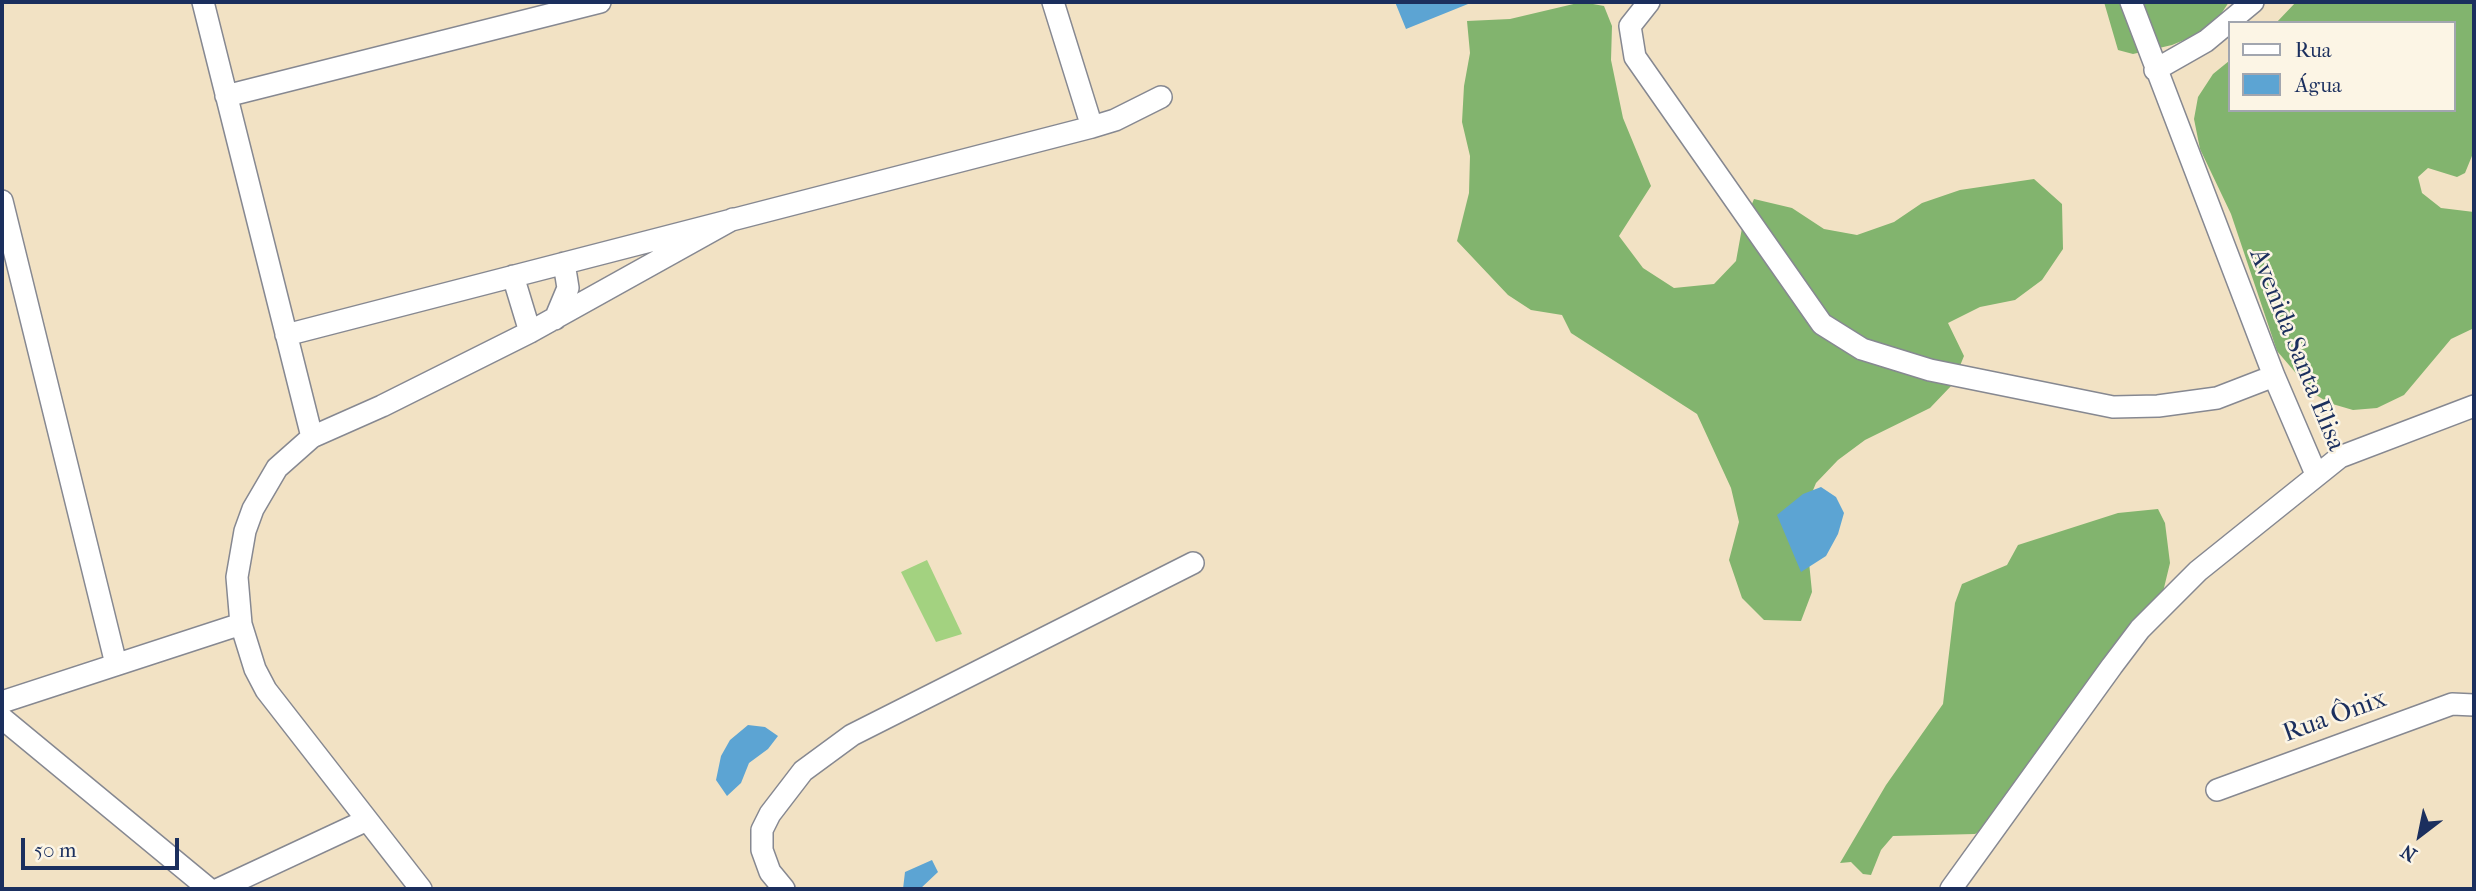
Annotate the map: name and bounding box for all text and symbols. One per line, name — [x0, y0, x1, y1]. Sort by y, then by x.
legend — [2228, 21, 2455, 112]
text: Rua — [2295, 38, 2332, 62]
text: Água — [2295, 73, 2342, 97]
street label: Avenida Santa Elisa — [2241, 244, 2351, 456]
street label: Rua Ônix — [2279, 684, 2391, 750]
north arrow — [2385, 800, 2455, 870]
scale bar — [24, 824, 182, 868]
text: 50 m — [34, 838, 77, 862]
text: N — [2397, 840, 2421, 866]

